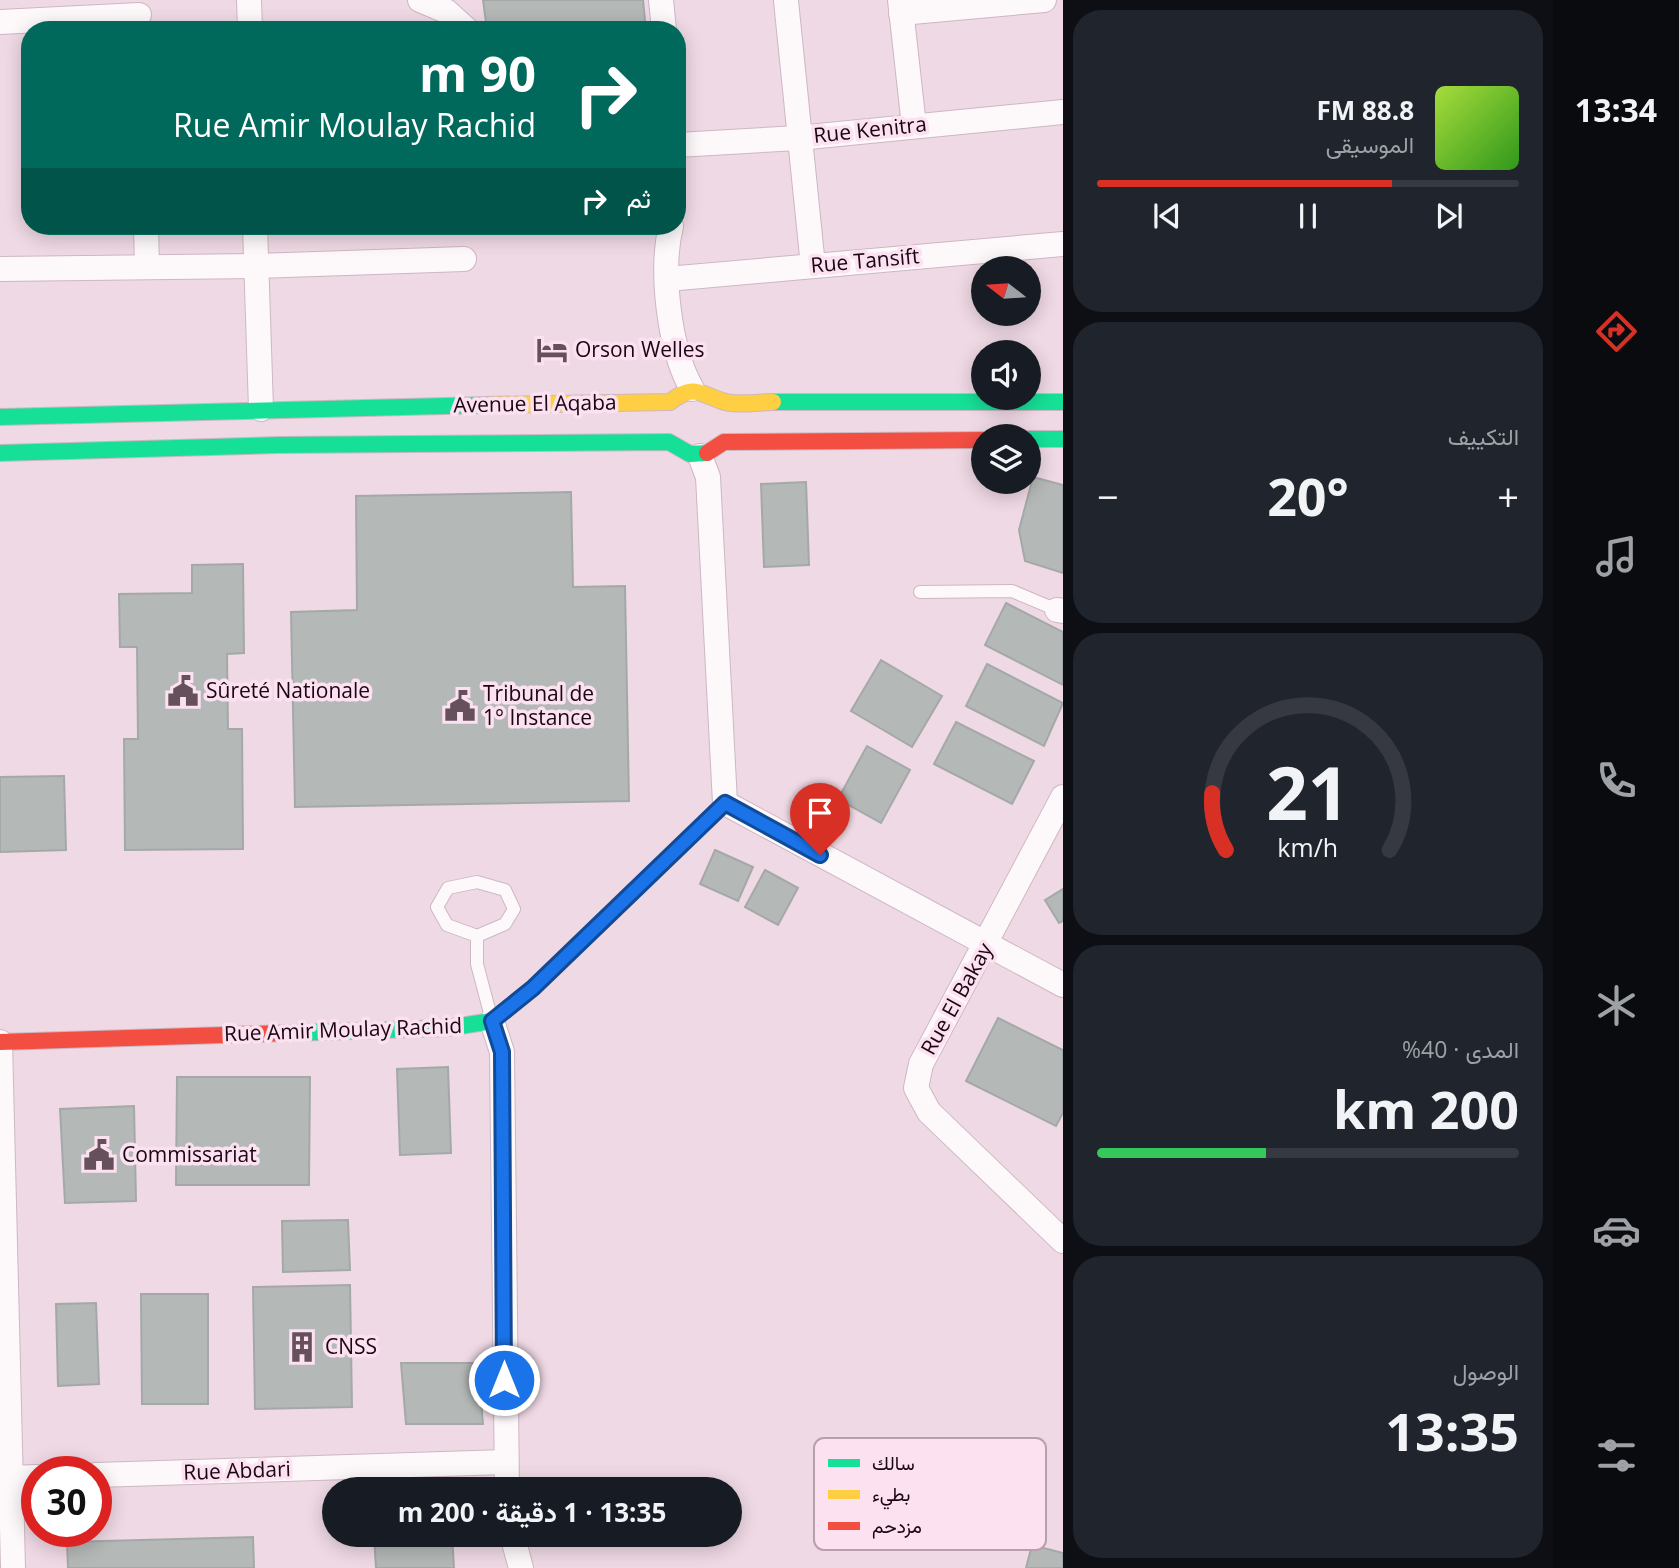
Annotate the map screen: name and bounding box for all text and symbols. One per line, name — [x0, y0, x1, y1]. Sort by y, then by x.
text: 90 m — [419, 40, 536, 106]
icon: right — [560, 49, 651, 140]
text: 13:34 — [1575, 88, 1657, 131]
text: 88.8 FM — [1316, 92, 1414, 128]
text: Rue Amir Moulay Rachid — [173, 103, 536, 146]
street label: Rue Kenitra — [812, 109, 928, 149]
text: الموسيقى — [1326, 128, 1414, 160]
text: ثم — [627, 180, 651, 216]
icon: right — [575, 182, 613, 220]
icon: previous — [1148, 197, 1186, 235]
icon: pause — [1289, 197, 1327, 235]
icon: next — [1430, 197, 1468, 235]
street label: Rue Tansift — [809, 241, 920, 279]
north arrow — [971, 256, 1041, 326]
map controls — [971, 256, 1041, 494]
icon: directions — [1592, 307, 1641, 356]
hotel icon: Orson Welles — [535, 333, 569, 367]
place label: Orson Welles — [575, 335, 704, 363]
button: sound — [971, 340, 1041, 410]
street label: Avenue El Aqaba — [453, 388, 617, 418]
text: التكييف — [1448, 420, 1519, 452]
button: layers — [971, 424, 1041, 494]
text: 20° — [1267, 460, 1349, 531]
text: − — [1097, 470, 1119, 522]
text: + — [1497, 470, 1519, 522]
icon: music — [1592, 532, 1641, 581]
public building icon: Sûreté Nationale — [166, 674, 200, 708]
place label: Sûreté Nationale — [206, 676, 370, 704]
place label: Tribunal de 1° Instance — [483, 679, 594, 731]
public building icon: Tribunal de 1° Instance — [443, 689, 477, 723]
text: 21 — [1266, 742, 1350, 841]
icon: phone — [1592, 756, 1641, 805]
pin — [790, 783, 850, 855]
icon: arrive — [801, 794, 839, 832]
text: km/h — [1278, 830, 1338, 864]
street label: Rue El Bakay — [914, 937, 999, 1060]
icon: climate — [1592, 981, 1641, 1030]
street label: Rue Amir Moulay Rachid — [223, 1011, 462, 1047]
text: المدى · 40% — [1402, 1033, 1519, 1065]
text: 200 km — [1333, 1073, 1519, 1144]
public building icon: Commissariat — [82, 1138, 116, 1172]
place label: Commissariat — [122, 1140, 257, 1168]
icon: car — [1592, 1206, 1641, 1255]
building icon: CNSS — [285, 1330, 319, 1364]
place label: CNSS — [325, 1332, 377, 1360]
position arrow — [467, 1343, 541, 1417]
text: الوصول — [1453, 1355, 1519, 1387]
text: 13:35 — [1385, 1395, 1519, 1466]
icon: filters — [1592, 1431, 1641, 1480]
legend — [814, 1438, 1046, 1550]
text: سالك — [872, 1450, 915, 1476]
street label: Rue Abdari — [183, 1454, 291, 1486]
speed limit sign: 30 — [21, 1456, 112, 1547]
text: بطيء — [872, 1481, 910, 1510]
text: 13:35 · 1 دقيقة · 200 m — [398, 1494, 666, 1530]
text: مزدحم — [872, 1513, 922, 1539]

